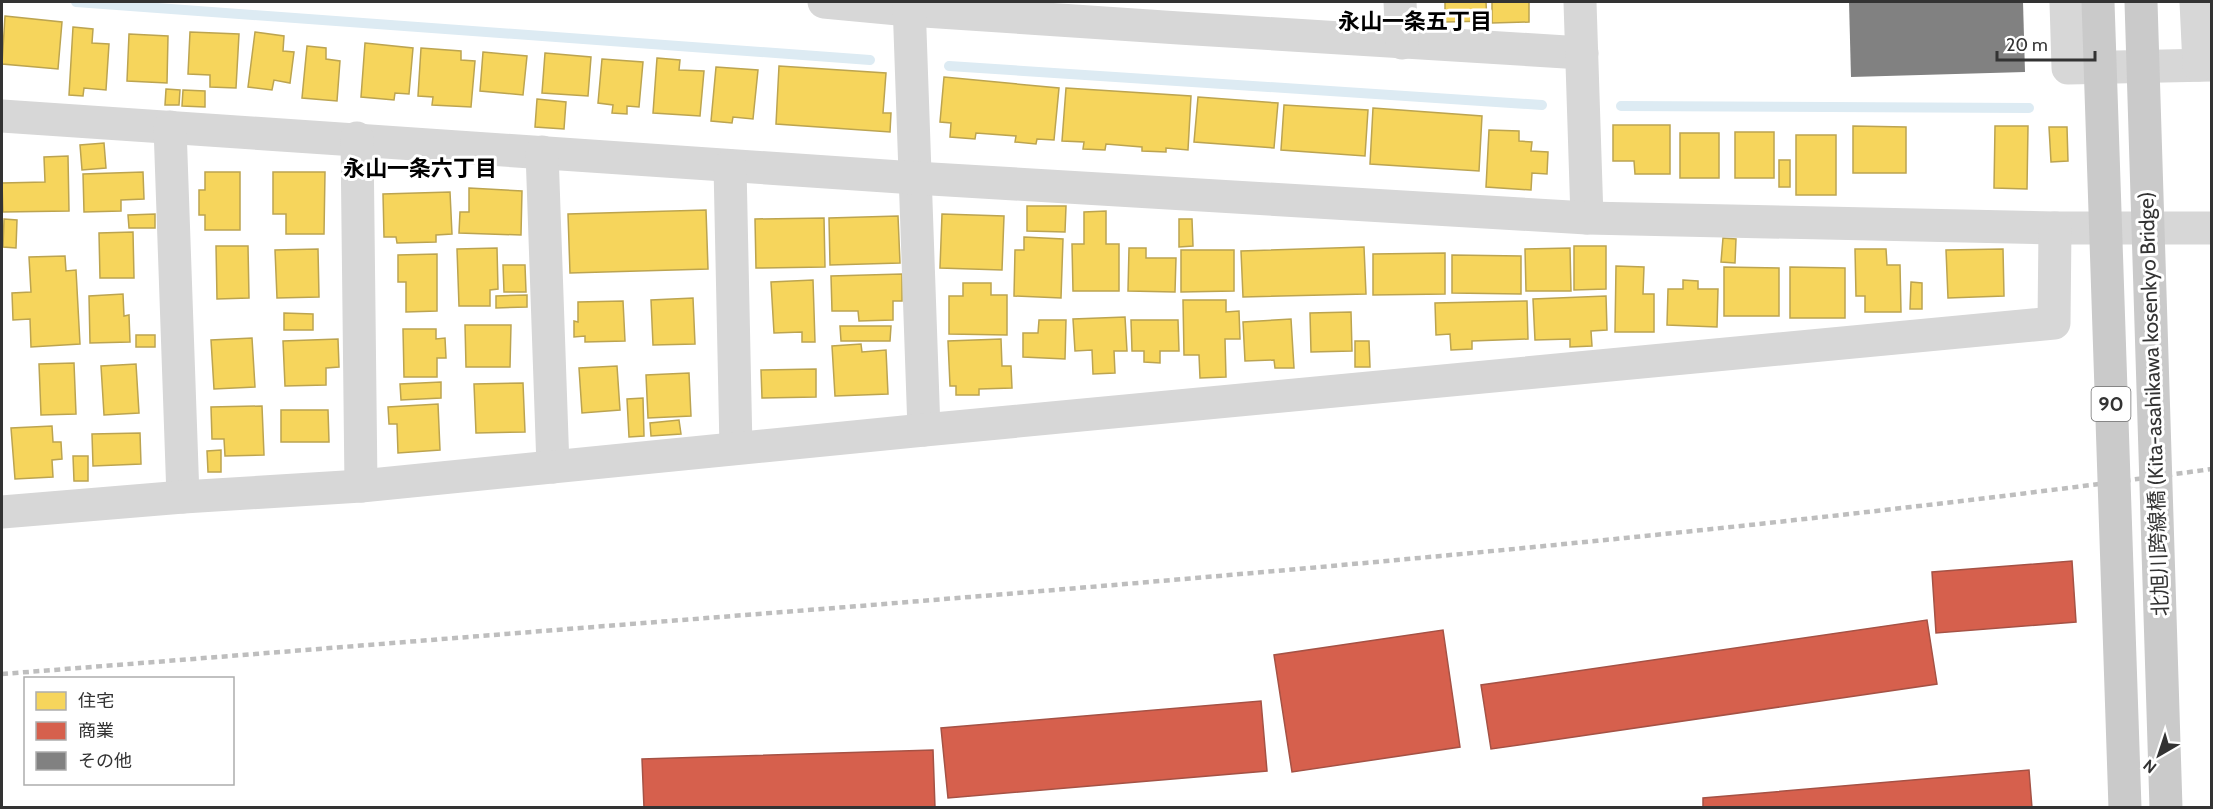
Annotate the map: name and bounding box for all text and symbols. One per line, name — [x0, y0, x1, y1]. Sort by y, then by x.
district label: 永山一条五丁目 — [1338, 8, 1492, 35]
scale bar — [1997, 24, 2094, 62]
text: 20 m — [2006, 34, 2048, 56]
district label: 永山一条六丁目 — [343, 155, 497, 182]
street label: 北旭川跨線橋 (Kita-asahikawa kosenkyo Bridge) — [2133, 191, 2173, 617]
road number: 90 — [2092, 387, 2130, 421]
legend — [24, 677, 234, 785]
text: 住宅 — [78, 690, 114, 712]
text: 商業 — [78, 720, 114, 742]
north arrow — [2129, 725, 2189, 785]
text: その他 — [78, 750, 132, 772]
text: N — [2140, 755, 2160, 777]

